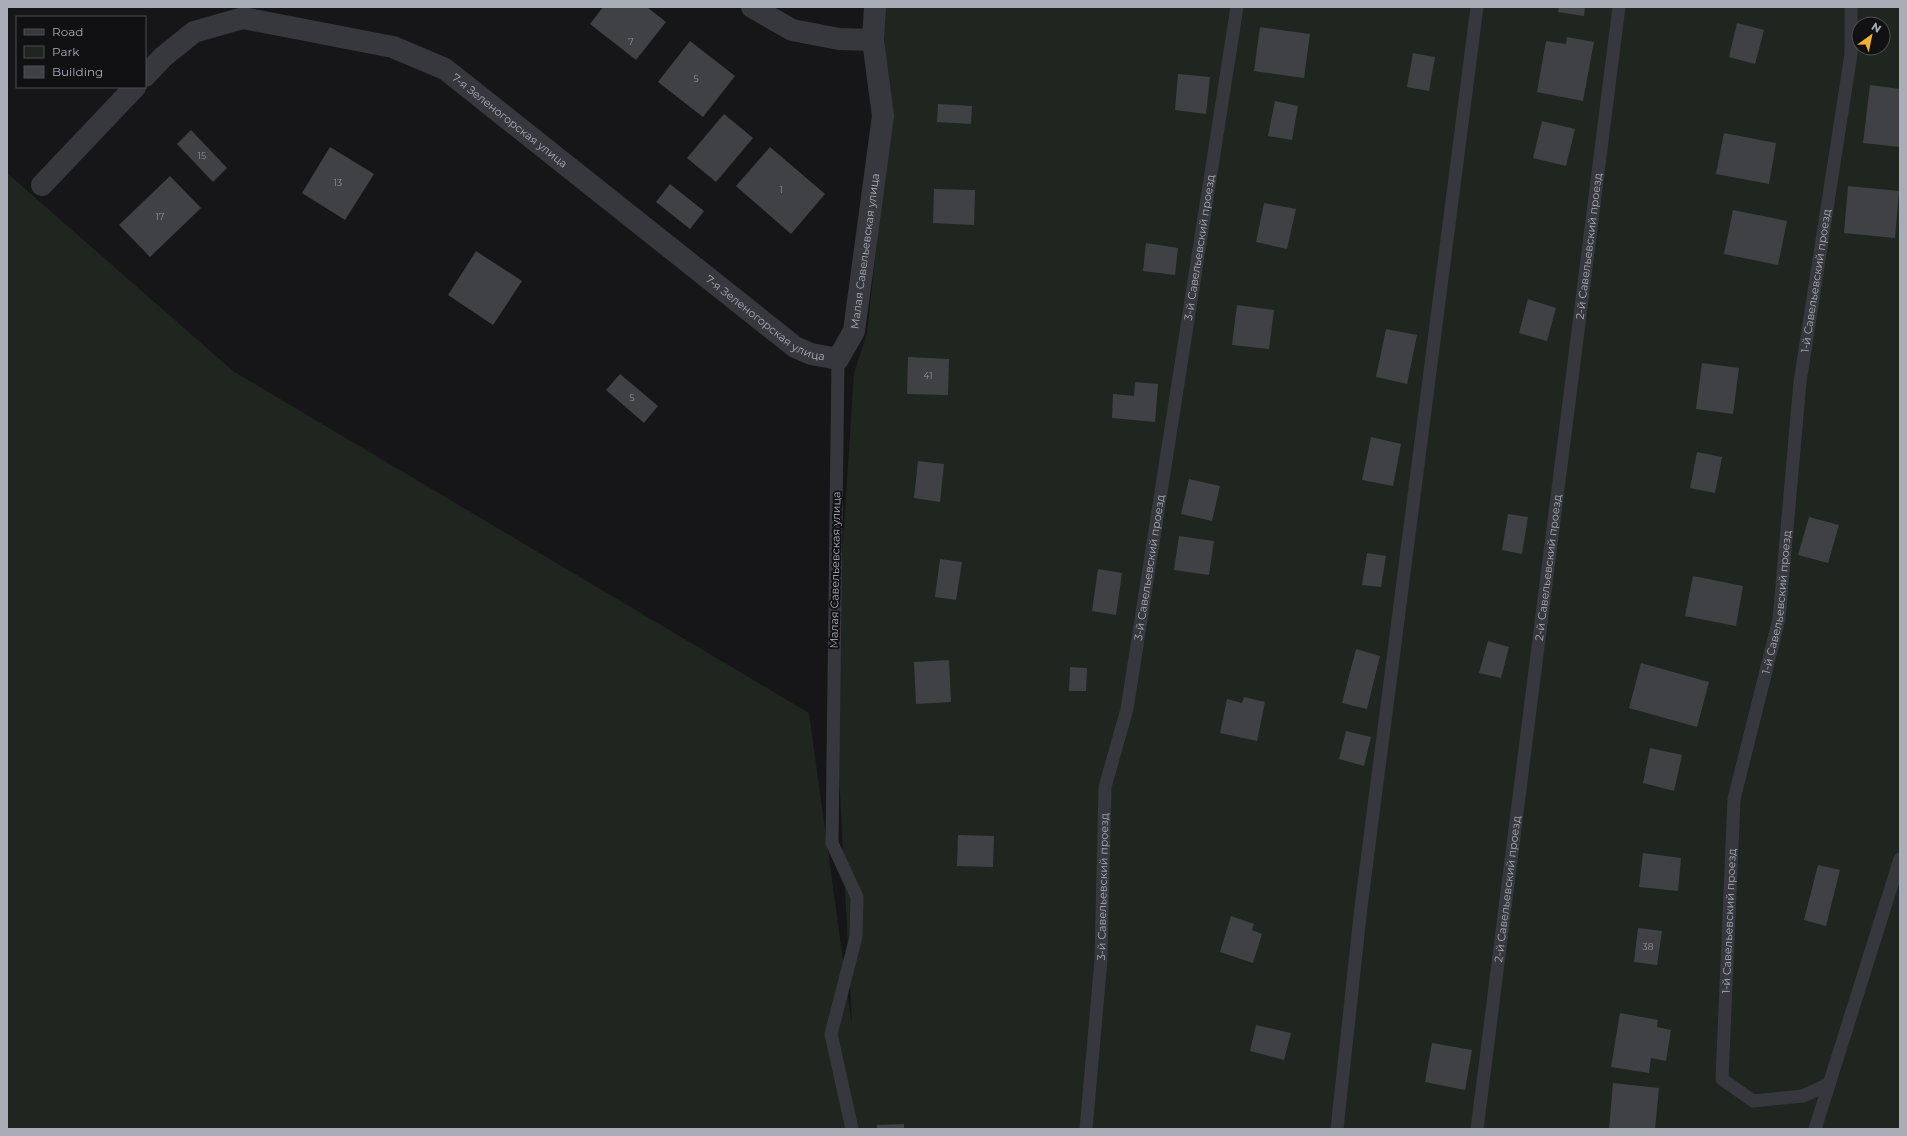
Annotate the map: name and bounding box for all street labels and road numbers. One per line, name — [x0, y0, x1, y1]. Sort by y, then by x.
street label: 7-я Зеленогорская улица — [449, 70, 570, 171]
street label: Малая Савельевская улица — [847, 172, 882, 330]
street label: 2-й Савельевский проезд — [1573, 172, 1605, 320]
street label: 3-й Савельевский проезд — [1181, 173, 1218, 321]
street label: 1-й Савельевский проезд — [1798, 208, 1834, 354]
street label: 7-я Зеленогорская улица — [703, 272, 826, 363]
street label: Малая Савельевская улица — [827, 491, 843, 649]
street label: 3-й Савельевский проезд — [1131, 493, 1168, 642]
street label: 2-й Савельевский проезд — [1532, 493, 1564, 642]
street label: 1-й Савельевский проезд — [1759, 530, 1794, 675]
street label: 3-й Савельевский проезд — [1094, 813, 1111, 961]
street label: 2-й Савельевский проезд — [1491, 815, 1524, 963]
street label: 1-й Савельевский проезд — [1719, 848, 1739, 994]

